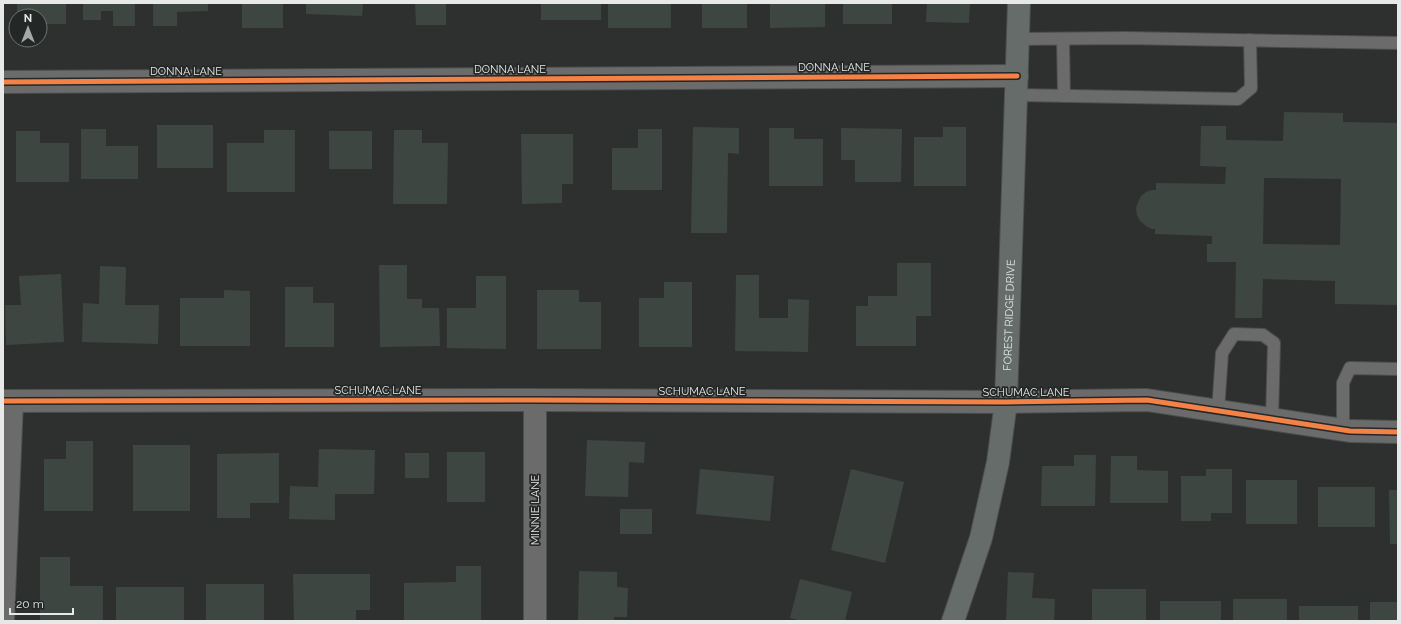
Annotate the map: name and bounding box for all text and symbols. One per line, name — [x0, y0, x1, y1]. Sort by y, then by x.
north arrow — [8, 8, 48, 48]
text: N — [24, 12, 32, 25]
street label: DONNA LANE — [798, 61, 870, 74]
street label: DONNA LANE — [474, 63, 546, 76]
street label: DONNA LANE — [150, 65, 222, 78]
street label: FOREST RIDGE DRIVE — [1001, 259, 1018, 371]
street label: SCHUMAC LANE — [335, 384, 422, 397]
street label: SCHUMAC LANE — [659, 385, 746, 398]
street label: SCHUMAC LANE — [983, 386, 1070, 399]
street label: MINNIE LANE — [529, 474, 542, 545]
scale bar — [10, 590, 73, 616]
text: 20 m — [16, 597, 44, 611]

